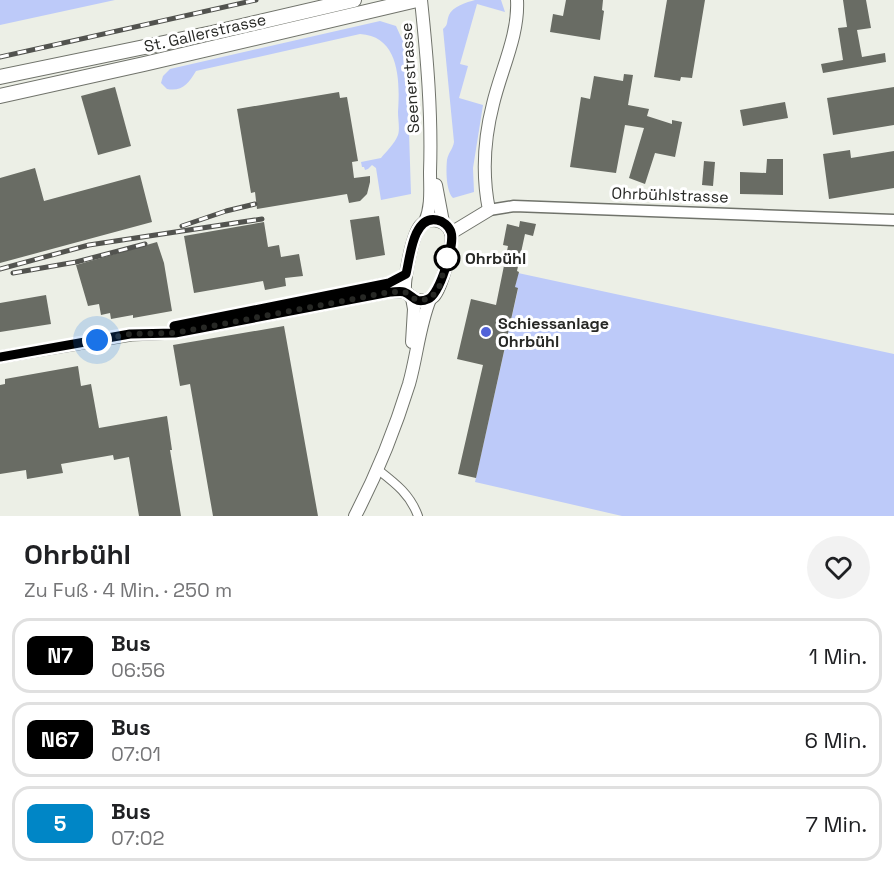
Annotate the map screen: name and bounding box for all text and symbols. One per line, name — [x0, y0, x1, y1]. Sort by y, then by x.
street label: St. Gallerstrasse — [142, 9, 268, 57]
street label: Seenerstrasse — [396, 22, 424, 134]
street label: Ohrbühlstrasse — [611, 182, 729, 208]
marker: Ohrbühl — [434, 245, 460, 271]
place label: Ohrbühl — [465, 248, 526, 269]
place label: Schiessanlage Ohrbühl — [498, 313, 609, 352]
your location — [82, 325, 112, 355]
marker: Schiessanlage Ohrbühl — [479, 325, 493, 339]
text: Ohrbühl — [24, 536, 131, 572]
button: heart — [807, 536, 870, 599]
text: Zu Fuß · 4 Min. · 250 m — [24, 577, 232, 603]
text: Bus — [111, 629, 151, 657]
text: N7 — [47, 642, 73, 669]
text: 1 Min. — [809, 642, 867, 670]
text: 06:56 — [111, 657, 165, 683]
text: Bus — [111, 713, 151, 741]
text: N67 — [41, 726, 79, 753]
text: 6 Min. — [804, 726, 867, 754]
text: 07:01 — [111, 741, 161, 767]
text: Bus — [111, 797, 151, 825]
text: 5 — [54, 810, 66, 837]
text: 7 Min. — [805, 810, 867, 838]
text: 07:02 — [111, 825, 165, 851]

